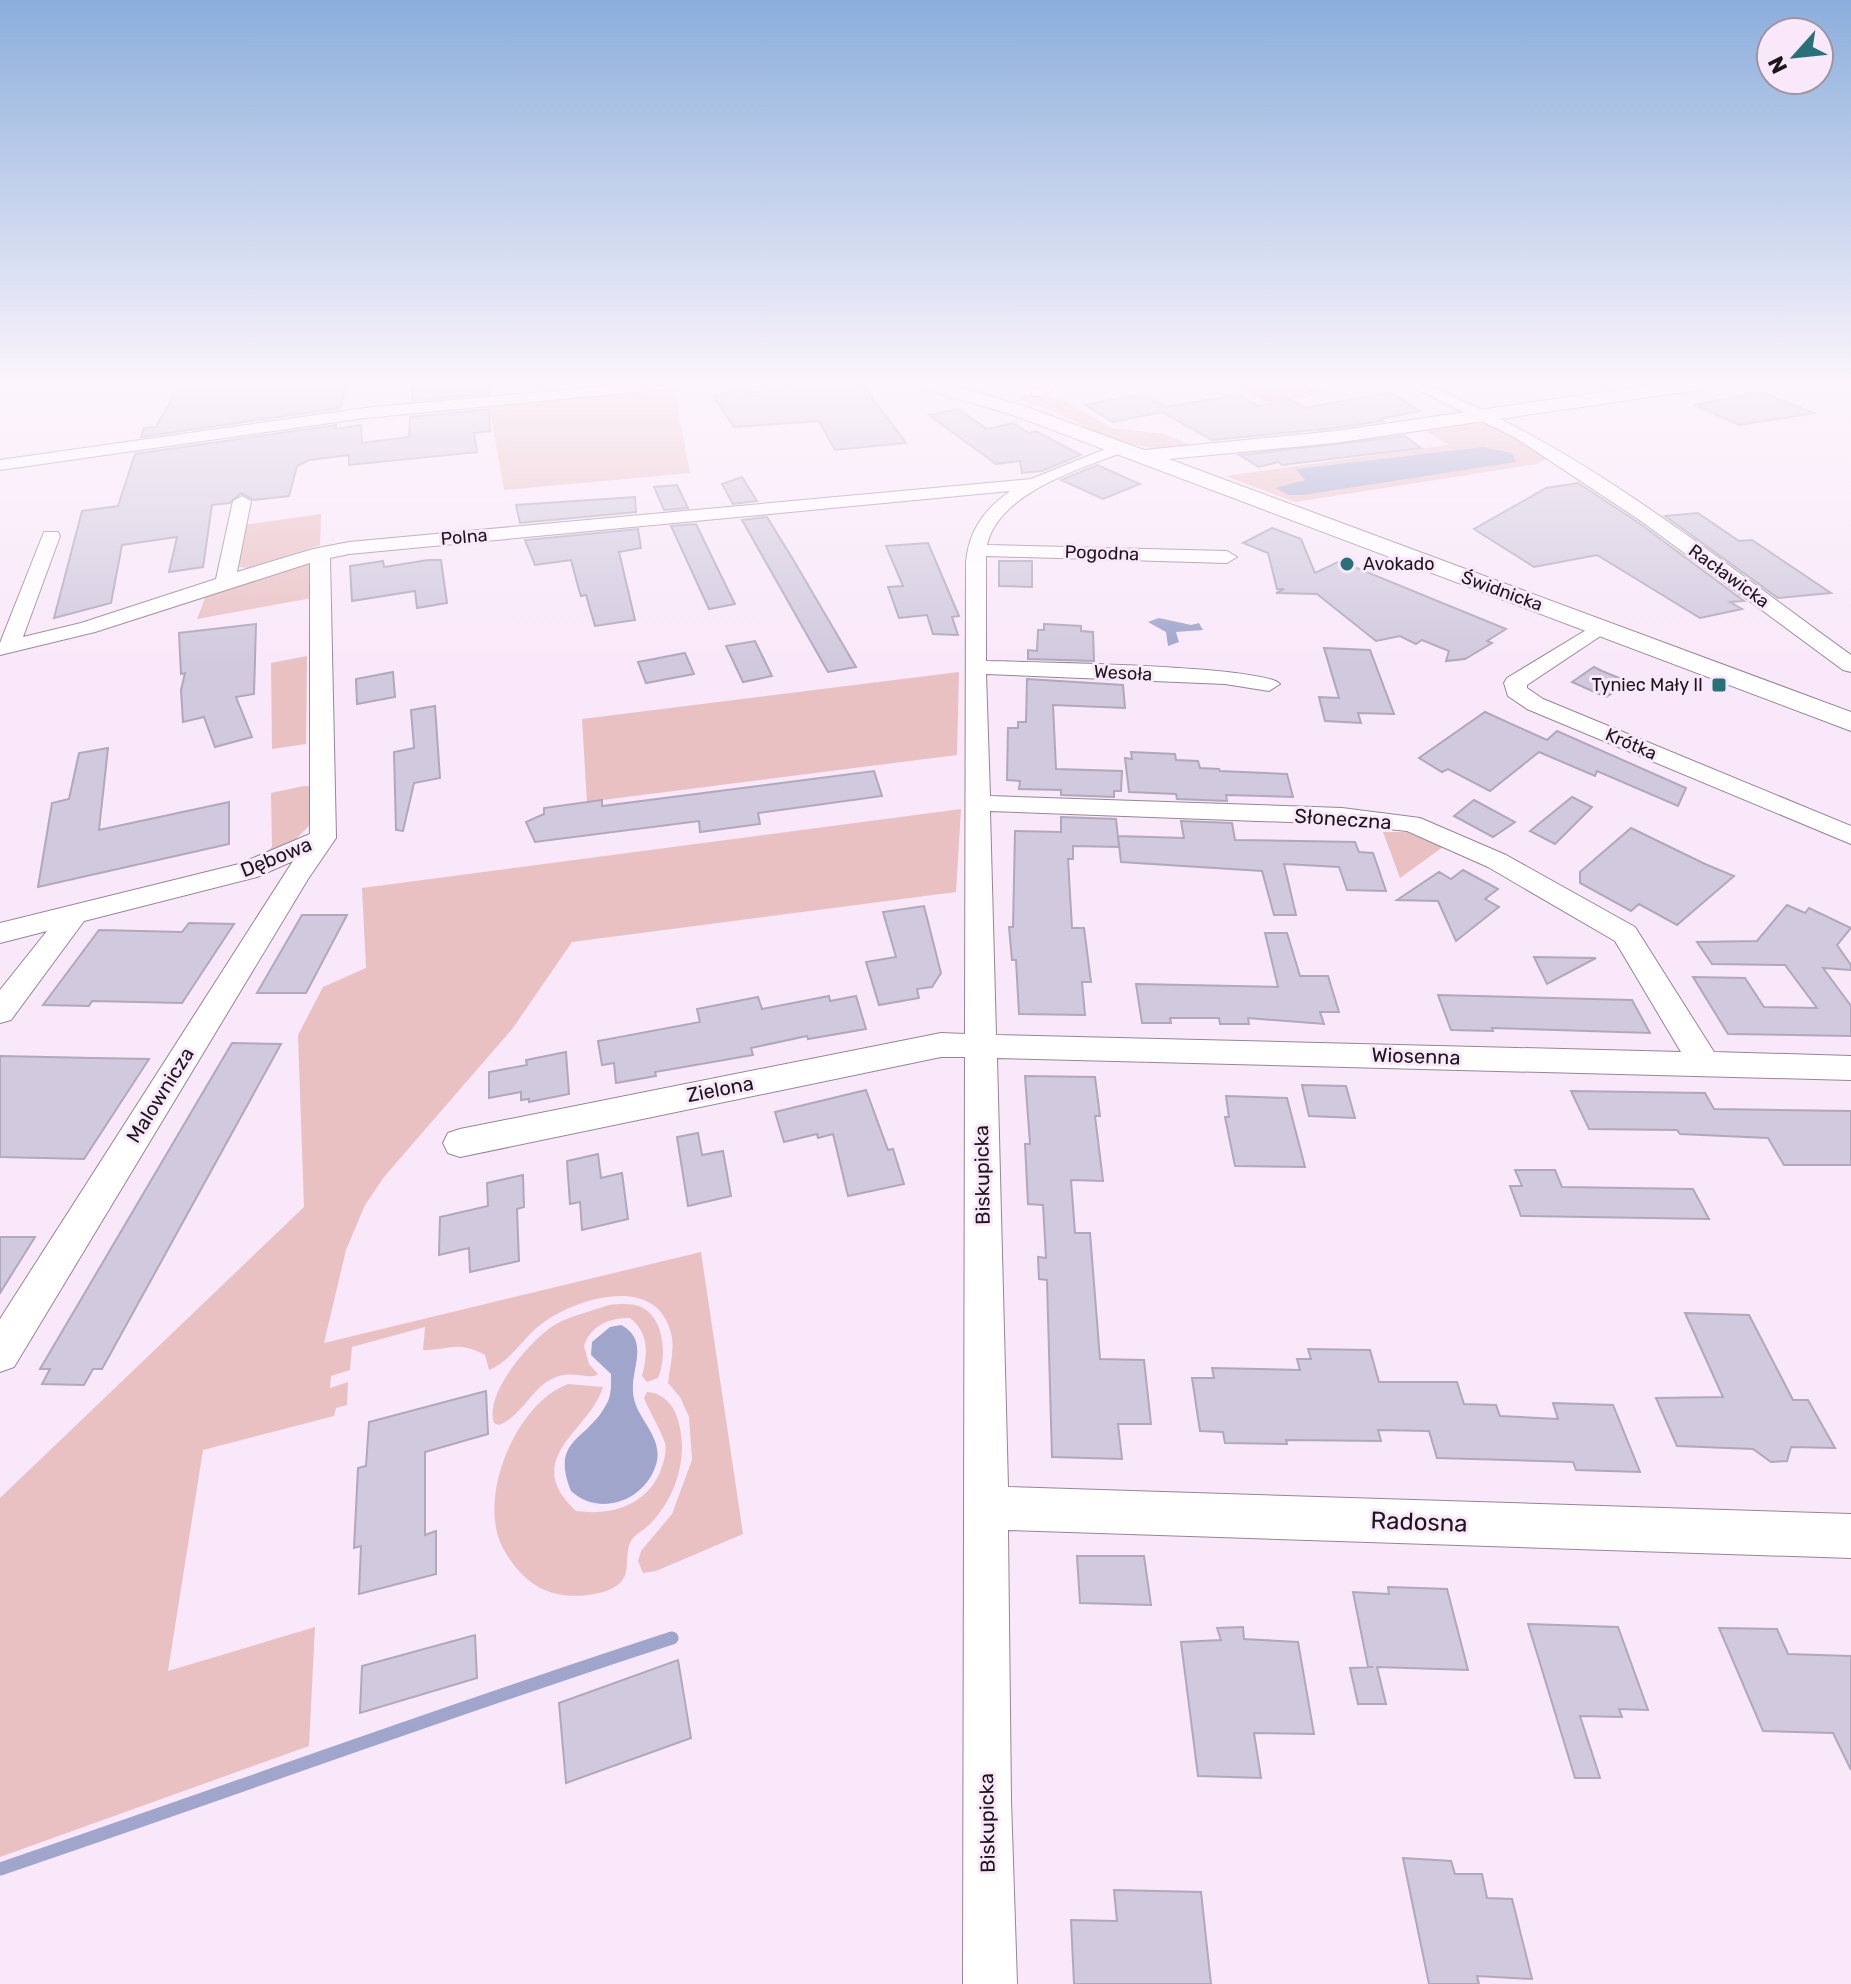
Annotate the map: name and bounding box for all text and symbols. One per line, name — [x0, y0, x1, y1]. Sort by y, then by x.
north arrow — [1755, 16, 1835, 96]
text: N — [1762, 52, 1793, 78]
street label: Polna — [440, 524, 488, 550]
street label: Racławicka — [1684, 539, 1774, 613]
street label: Pogodna — [1064, 541, 1140, 565]
place label: Avokado — [1363, 553, 1435, 575]
marker: Avokado — [1338, 555, 1356, 573]
street label: Świdnicka — [1458, 566, 1546, 616]
street label: Wesoła — [1093, 660, 1153, 686]
place label: Tyniec Mały II — [1592, 674, 1703, 696]
marker: Tyniec Mały II — [1710, 676, 1728, 694]
street label: Krótka — [1602, 723, 1660, 765]
street label: Słoneczna — [1294, 804, 1392, 834]
street label: Dębowa — [237, 832, 315, 882]
street label: Wiosenna — [1371, 1042, 1461, 1070]
street label: Malownicza — [121, 1043, 199, 1147]
street label: Zielona — [685, 1071, 755, 1107]
street label: Biskupicka — [969, 1125, 995, 1225]
street label: Radosna — [1370, 1506, 1468, 1538]
street label: Biskupicka — [974, 1773, 1000, 1873]

